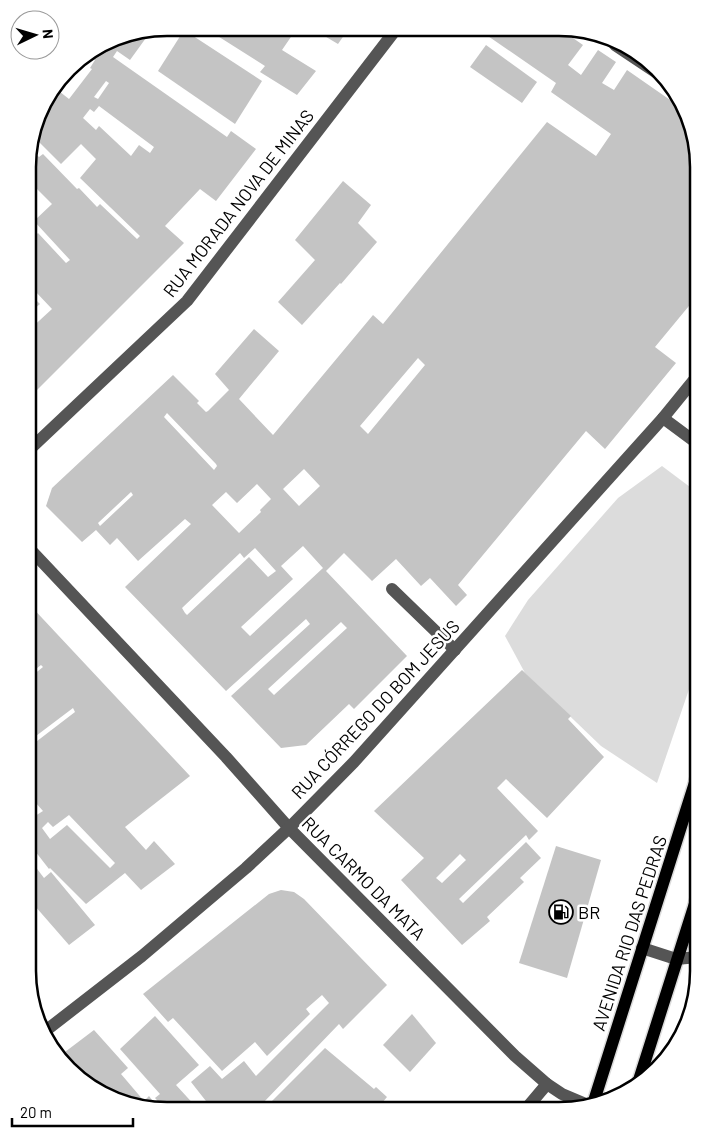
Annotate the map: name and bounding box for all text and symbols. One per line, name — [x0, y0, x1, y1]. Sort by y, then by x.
north arrow — [10, 10, 60, 60]
text: N — [40, 28, 57, 39]
street label: RUA MORADA NOVA DE MINAS — [158, 105, 318, 301]
street label: RUA CÓRREGO DO BOM JESUS — [286, 615, 464, 803]
street label: RUA CARMO DA MATA — [298, 812, 430, 944]
street label: AVENIDA RIO DAS PEDRAS — [587, 833, 671, 1033]
fuel station icon: BR — [548, 899, 574, 925]
place label: BR — [578, 901, 600, 923]
scale bar — [12, 1096, 134, 1128]
text: 20 m — [20, 1103, 52, 1121]

